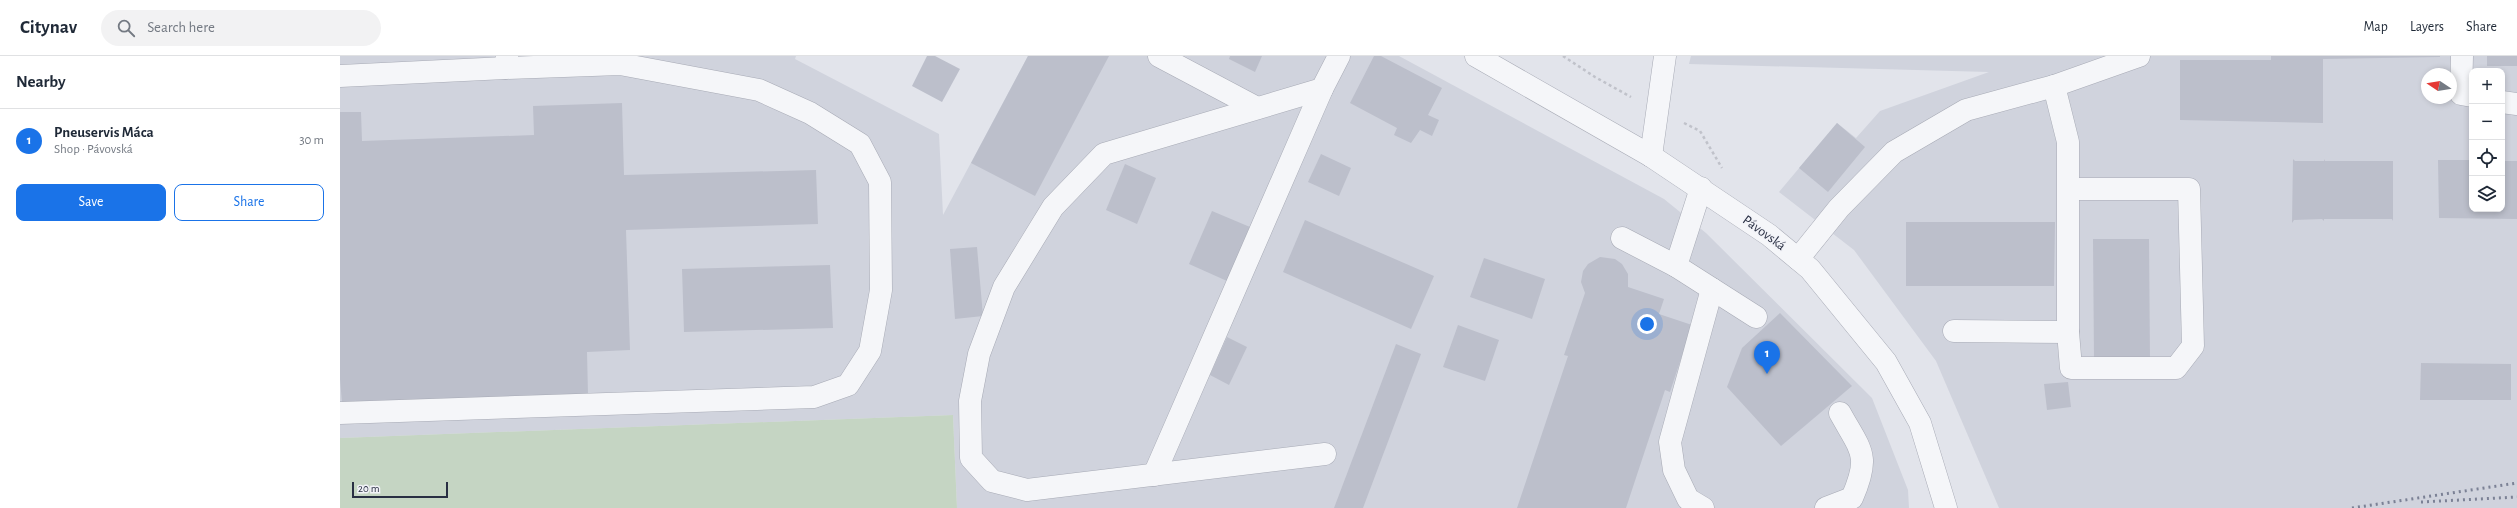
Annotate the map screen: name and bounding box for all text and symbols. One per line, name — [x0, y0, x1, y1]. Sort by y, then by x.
search box — [101, 10, 381, 46]
icon: search — [115, 17, 137, 39]
text: Citynav — [20, 18, 77, 37]
text: Search here — [147, 20, 215, 35]
text: Map — [2363, 20, 2388, 34]
text: Layers — [2410, 20, 2444, 34]
text: Share — [2466, 20, 2497, 34]
north arrow — [2421, 68, 2457, 104]
map controls — [2469, 68, 2505, 212]
button: + — [2469, 68, 2505, 104]
text: Nearby — [16, 73, 66, 90]
button: − — [2469, 104, 2505, 140]
text: Pneuservis Máca — [54, 125, 154, 140]
text: 1 — [27, 134, 31, 147]
text: 30 m — [299, 134, 324, 147]
button: locate — [2469, 140, 2505, 176]
text: Shop · Pávovská — [54, 143, 133, 156]
button: layers — [2469, 176, 2505, 212]
button: Save — [16, 184, 166, 221]
button: Share — [174, 184, 324, 221]
street label: Pávovská — [1740, 213, 1788, 253]
your location — [1637, 314, 1657, 334]
pin: 1 — [1754, 341, 1780, 374]
scale bar — [352, 480, 448, 499]
text: 20 m — [358, 483, 379, 494]

